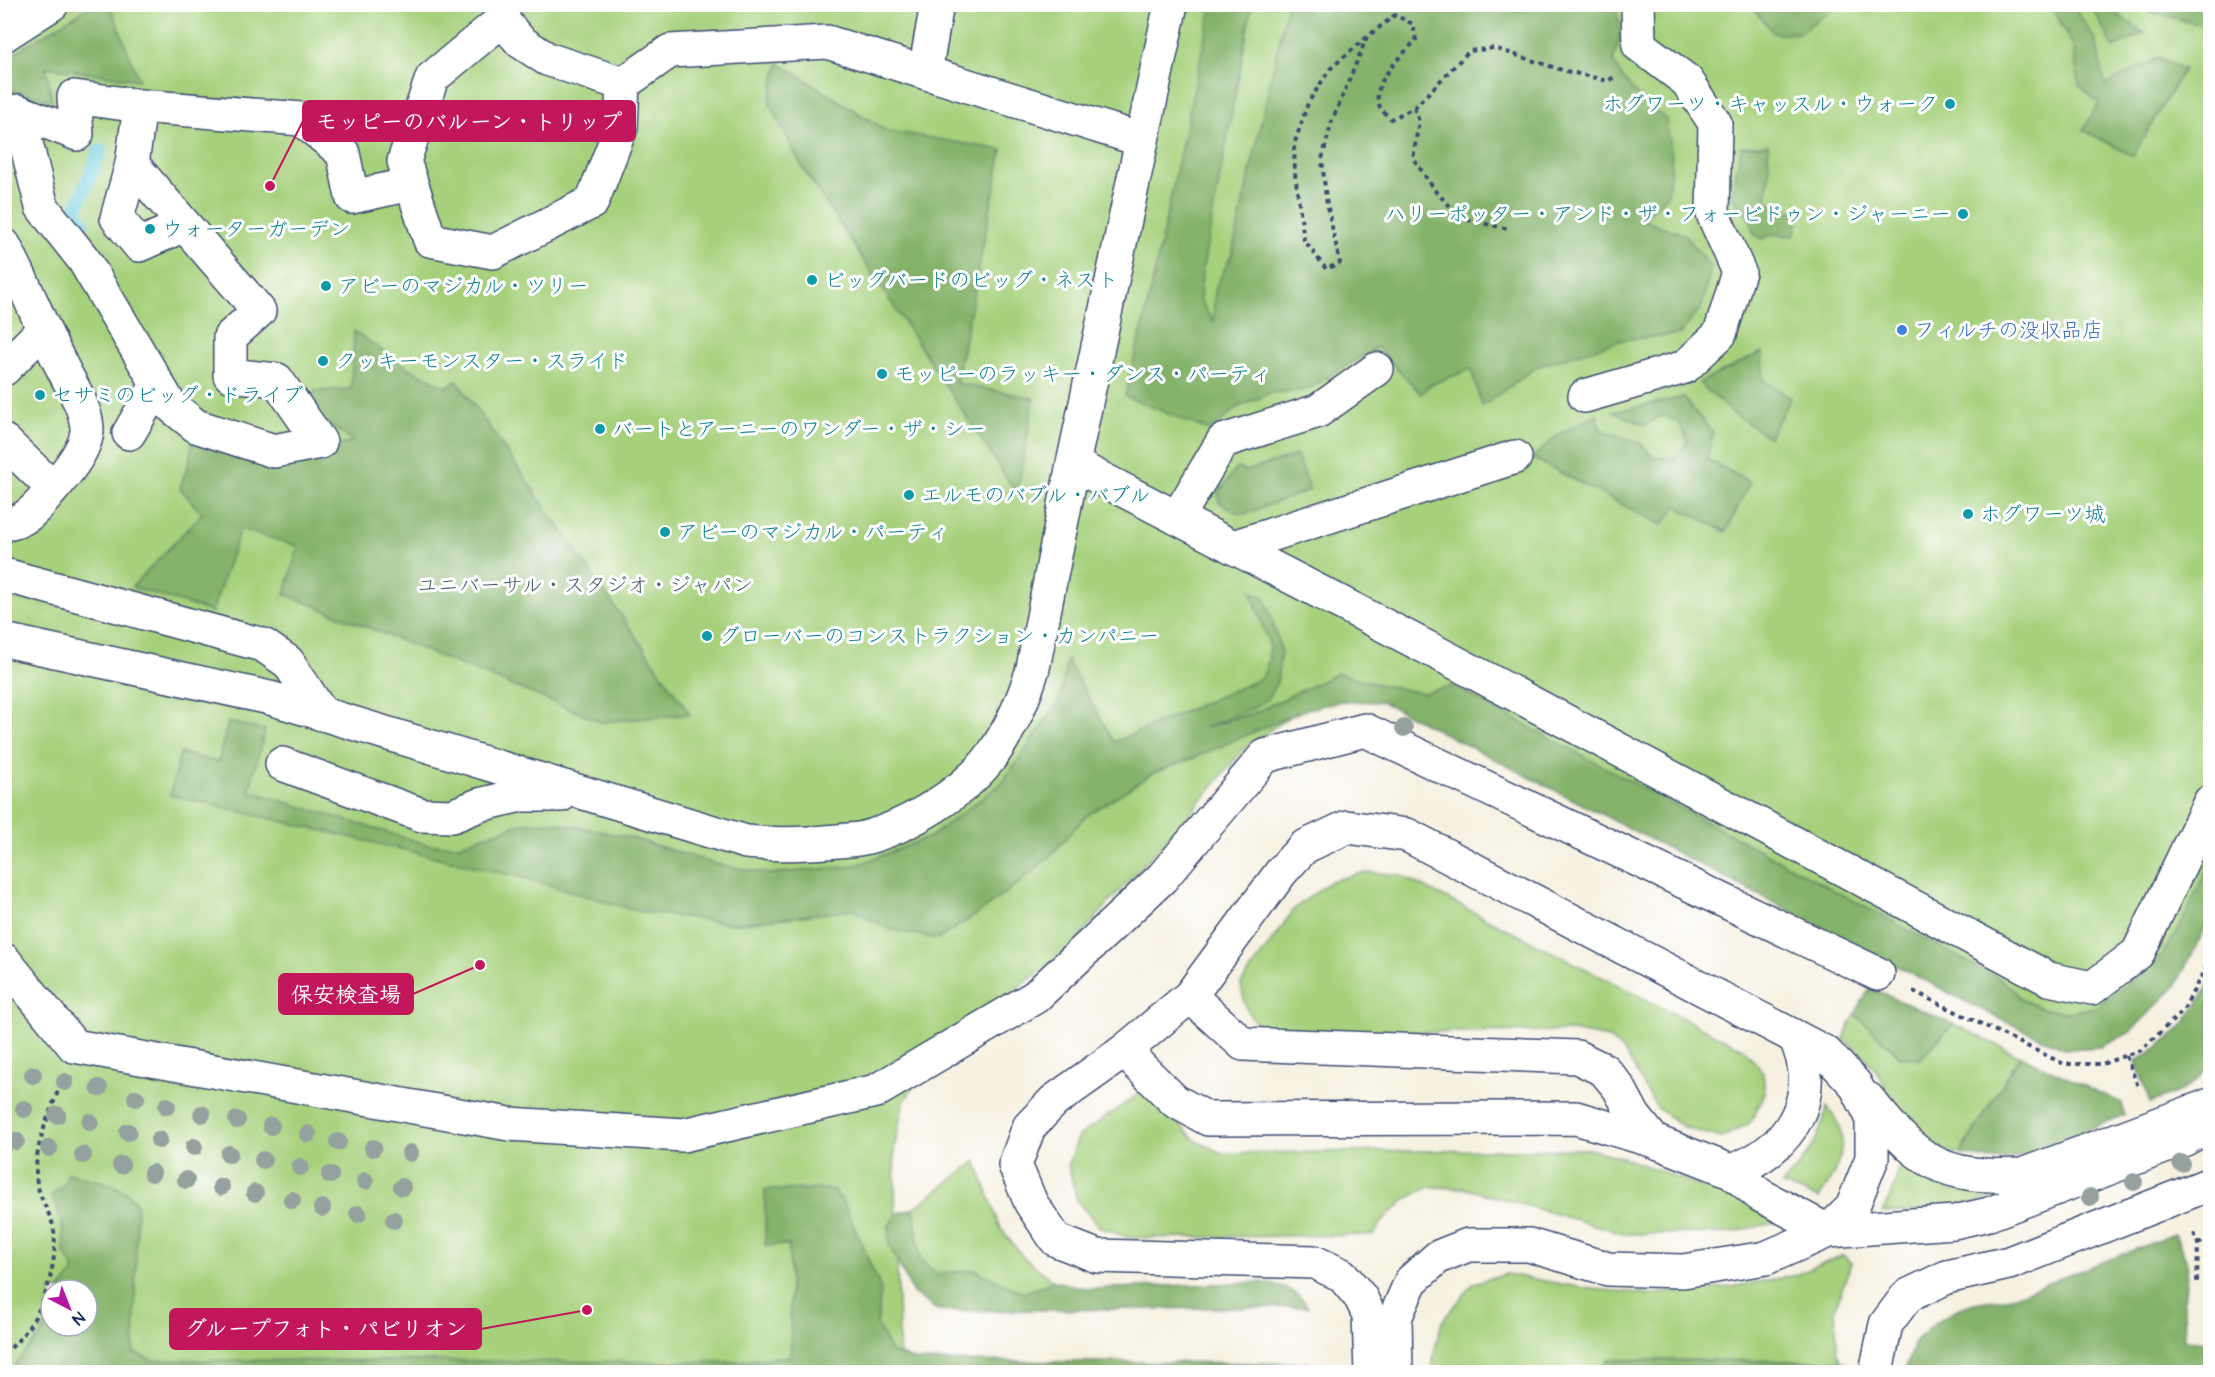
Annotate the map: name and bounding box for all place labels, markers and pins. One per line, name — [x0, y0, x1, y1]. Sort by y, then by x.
place label: ホグワーツ・キャッスル・ウォーク — [1602, 90, 1938, 119]
marker: ホグワーツ・キャッスル・ウォーク — [1943, 97, 1957, 111]
callout: モッピーのバルーン・トリップ — [303, 101, 635, 141]
place label: ハリーポッター・アンド・ザ・フォービドゥン・ジャーニー — [1385, 200, 1951, 229]
marker: ハリーポッター・アンド・ザ・フォービドゥン・ジャーニー — [1956, 207, 1970, 221]
place label: ウォーターガーデン — [162, 215, 351, 244]
marker: ウォーターガーデン — [143, 222, 157, 236]
place label: ビッグバードのビッグ・ネスト — [824, 266, 1118, 295]
place label: アビーのマジカル・ツリー — [338, 272, 589, 301]
marker: ビッグバードのビッグ・ネスト — [805, 273, 819, 287]
marker: アビーのマジカル・ツリー — [319, 279, 333, 293]
place label: フィルチの没収品店 — [1914, 316, 2103, 345]
marker: フィルチの没収品店 — [1895, 323, 1909, 337]
place label: クッキーモンスター・スライド — [335, 347, 629, 376]
marker: クッキーモンスター・スライド — [316, 354, 330, 368]
place label: モッピーのラッキー・ダンス・パーティ — [894, 360, 1271, 389]
marker: モッピーのラッキー・ダンス・パーティ — [875, 367, 889, 381]
place label: セサミのビッグ・ドライブ — [52, 381, 303, 410]
marker: セサミのビッグ・ドライブ — [33, 388, 47, 402]
place label: バートとアーニーのワンダー・ザ・シー — [612, 415, 986, 444]
marker: バートとアーニーのワンダー・ザ・シー — [593, 422, 607, 436]
place label: エルモのバブル・バブル — [921, 481, 1150, 510]
marker: エルモのバブル・バブル — [902, 488, 916, 502]
place label: ホグワーツ城 — [1980, 500, 2106, 529]
marker: ホグワーツ城 — [1961, 507, 1975, 521]
place label: アビーのマジカル・パーティ — [677, 518, 949, 547]
marker: アビーのマジカル・パーティ — [658, 525, 672, 539]
place label: グローバーのコンストラクション・カンパニー — [719, 622, 1159, 651]
marker: グローバーのコンストラクション・カンパニー — [700, 629, 714, 643]
callout: 保安検査場 — [279, 974, 413, 1014]
callout: グループフォト・パビリオン — [170, 1309, 481, 1349]

